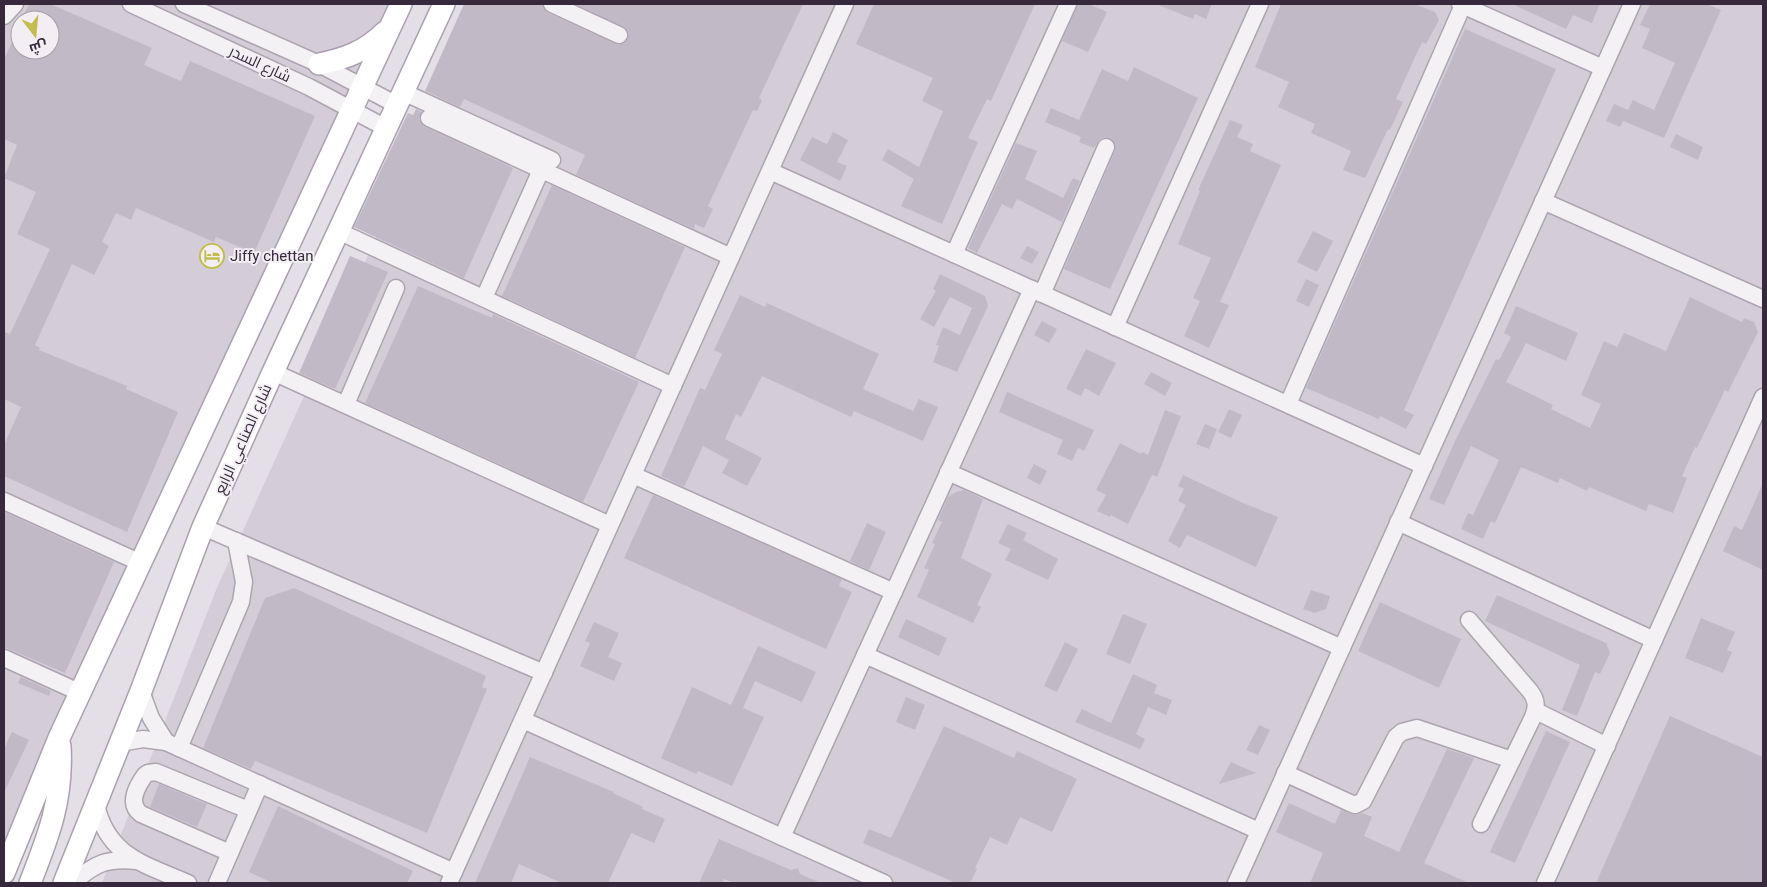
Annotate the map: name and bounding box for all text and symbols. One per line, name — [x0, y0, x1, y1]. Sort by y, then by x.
north arrow — [10, 10, 60, 60]
text: ش — [27, 36, 49, 58]
street label: شارع السدر — [225, 42, 294, 88]
hotel icon: Jiffy chettan — [199, 243, 225, 269]
place label: Jiffy chettan — [230, 247, 314, 265]
street label: شارع الصناعي الرابع — [211, 381, 278, 498]

